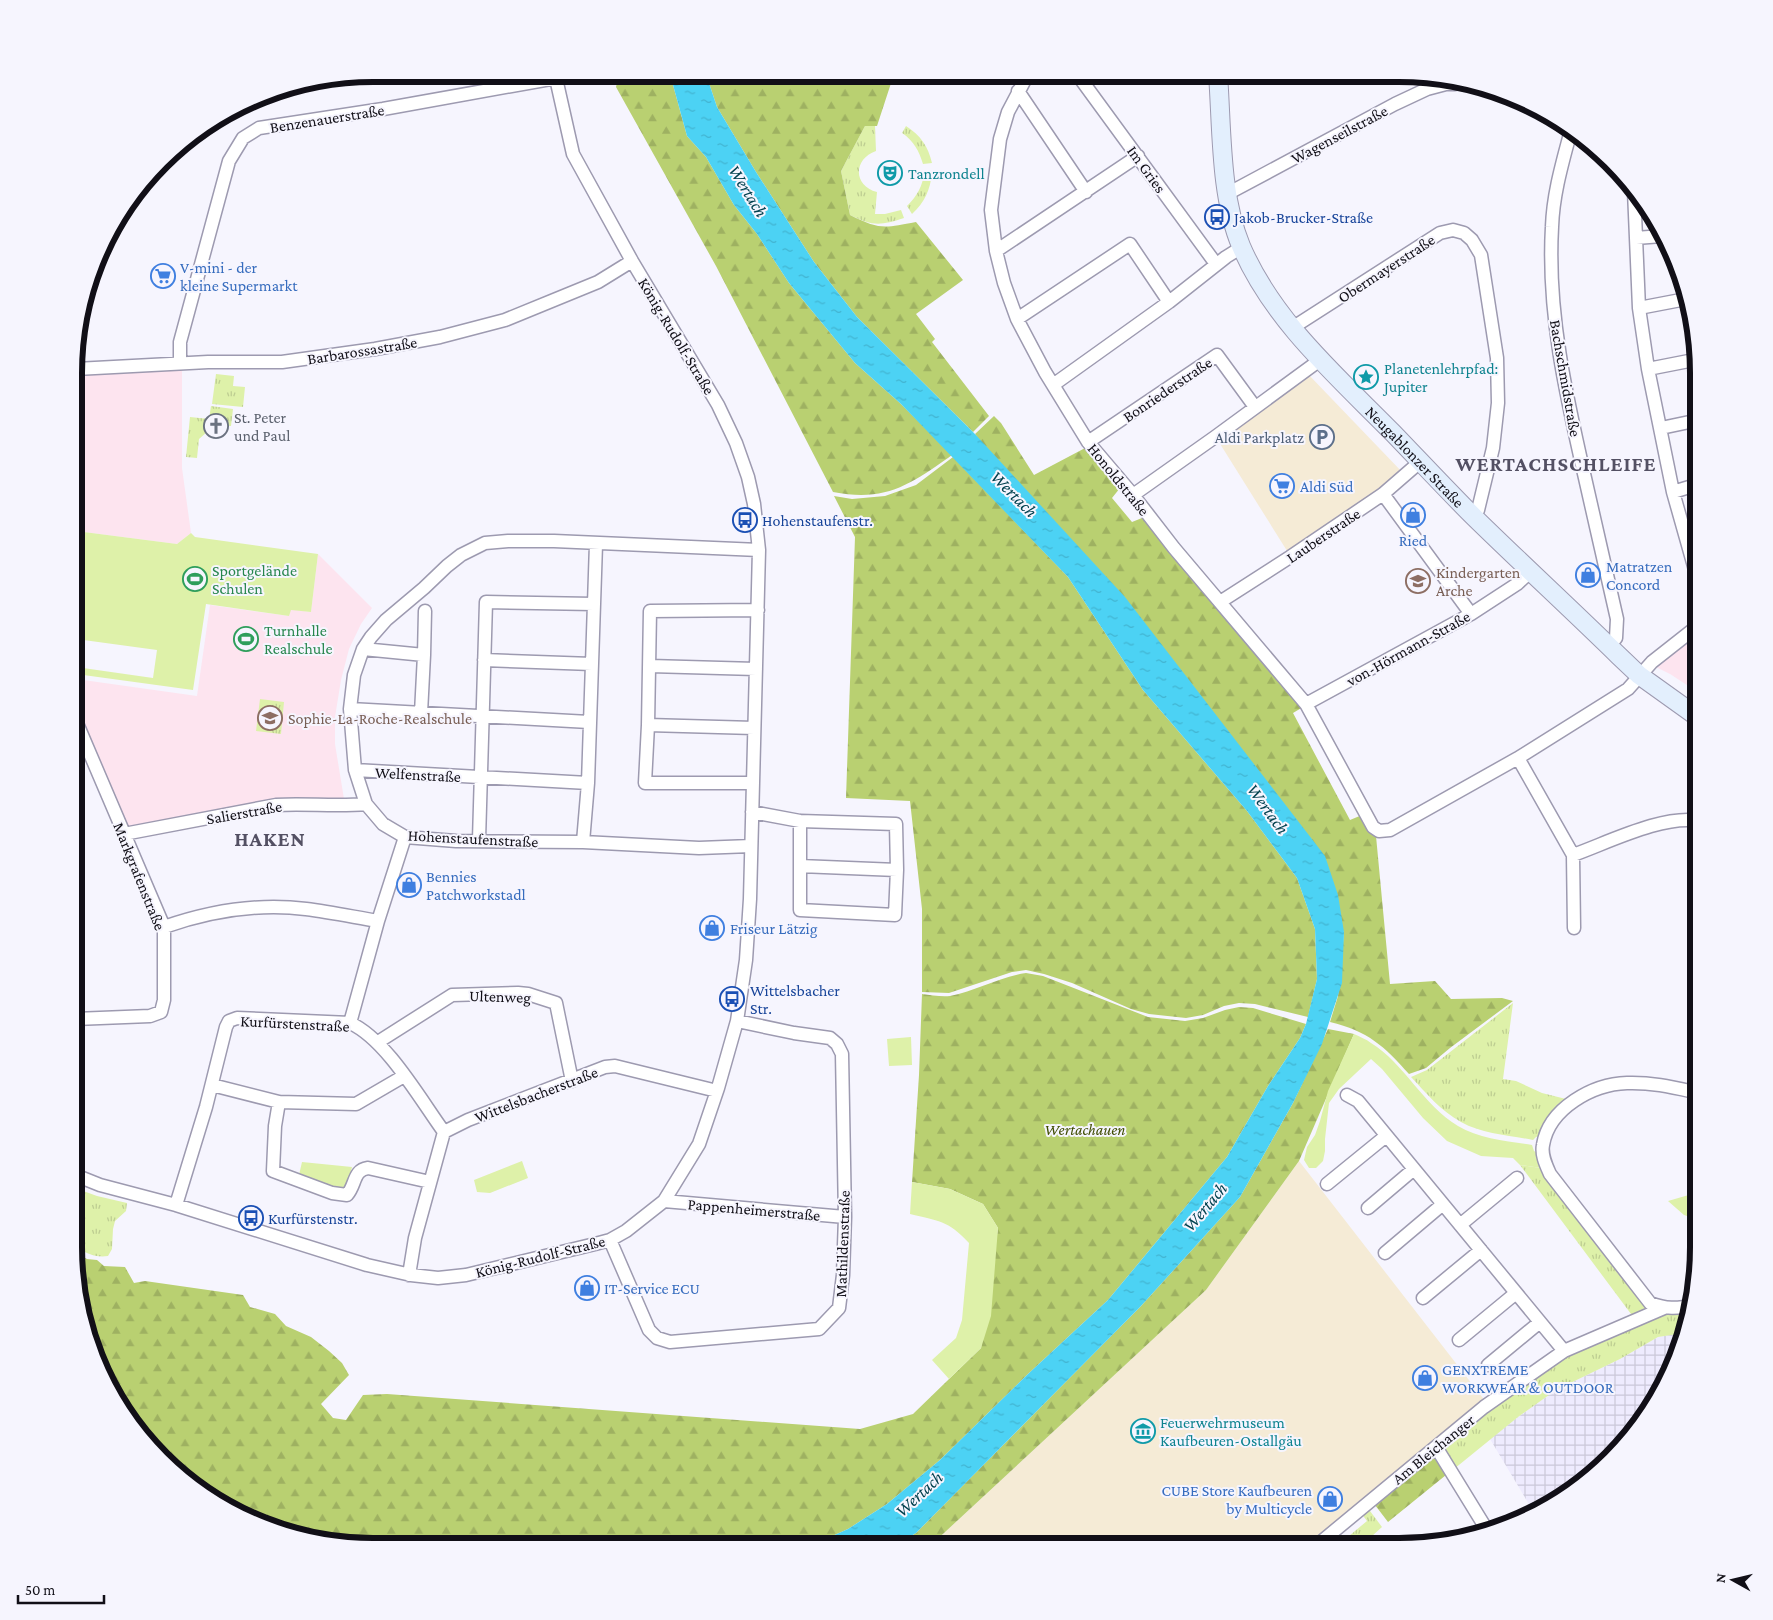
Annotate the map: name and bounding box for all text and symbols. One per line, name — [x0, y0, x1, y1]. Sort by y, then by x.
street label: Benzenauerstraße — [269, 101, 385, 136]
street label: Wagenseilstraße — [1288, 102, 1391, 168]
street label: Im Gries — [1124, 142, 1169, 196]
theatre icon: Tanzrondell — [877, 160, 903, 186]
water label: Wertach — [724, 161, 772, 221]
place label: Tanzrondell — [908, 165, 985, 182]
bus stop icon: Jakob-Brucker-Straße — [1204, 204, 1230, 230]
place label: Jakob-Brucker-Straße — [1232, 209, 1373, 227]
street label: Obermayerstraße — [1335, 231, 1438, 307]
place label: V-mini - der kleine Supermarkt — [180, 259, 298, 295]
supermarket icon: V-mini - der kleine Supermarkt — [150, 263, 176, 289]
street label: König-Rudolf-Straße — [634, 275, 718, 398]
street label: Bachschmidstraße — [1547, 318, 1584, 438]
street label: Barbarossastraße — [306, 333, 418, 368]
street label: Bonriederstraße — [1120, 353, 1215, 425]
place label: Planetenlehrpfad: Jupiter — [1382, 360, 1498, 396]
place icon: Planetenlehrpfad: Jupiter — [1353, 364, 1379, 390]
street label: Neugablonzer Straße — [1362, 403, 1467, 511]
place label: St. Peter und Paul — [234, 409, 290, 444]
church icon: St. Peter und Paul — [203, 413, 229, 439]
parking icon: Aldi Parkplatz — [1309, 424, 1335, 450]
place label: Aldi Parkplatz — [1215, 429, 1304, 447]
street label: Honoldstraße — [1084, 440, 1153, 519]
district label: WERTACHSCHLEIFE — [1455, 452, 1656, 476]
water label: Wertach — [987, 467, 1042, 522]
supermarket icon: Aldi Süd — [1269, 473, 1295, 499]
place label: Aldi Süd — [1300, 478, 1354, 495]
shop icon: Ried — [1400, 502, 1426, 528]
street label: Lauberstraße — [1283, 505, 1363, 566]
bus stop icon: Hohenstaufenstr. — [732, 507, 758, 533]
place label: Hohenstaufenstr. — [762, 512, 873, 529]
place label: Ried — [1399, 532, 1428, 549]
place label: Matratzen Concord — [1606, 558, 1673, 593]
place label: Sportgelände Schulen — [212, 562, 297, 597]
shop icon: Matratzen Concord — [1575, 562, 1601, 588]
place label: Kindergarten Arche — [1436, 564, 1521, 599]
sports icon: Sportgelände Schulen — [182, 566, 208, 592]
school or university icon: Kindergarten Arche — [1405, 568, 1431, 594]
street label: von-Hörmann-Straße — [1343, 607, 1473, 690]
place label: Turnhalle Realschule — [264, 622, 332, 657]
sports icon: Turnhalle Realschule — [233, 626, 259, 652]
school or university icon: Sophie-La-Roche-Realschule — [257, 705, 283, 731]
place label: Sophie-La-Roche-Realschule — [288, 710, 472, 728]
street label: Welfenstraße — [375, 764, 461, 785]
water label: Wertach — [1243, 780, 1293, 838]
street label: Salierstraße — [205, 798, 283, 827]
street label: Markgrafenstraße — [109, 820, 169, 933]
district label: HAKEN — [234, 827, 306, 851]
street label: Hohenstaufenstraße — [407, 827, 539, 850]
place label: Bennies Patchworkstadl — [426, 868, 526, 903]
shop icon: Bennies Patchworkstadl — [396, 872, 422, 898]
shop icon: Friseur Lätzig — [699, 915, 725, 941]
place label: Friseur Lätzig — [730, 920, 818, 938]
place label: Wittelsbacher Str. — [750, 982, 840, 1017]
bus stop icon: Wittelsbacher Str. — [719, 986, 745, 1012]
street label: Ultenweg — [469, 987, 531, 1007]
street label: Kurfürstenstraße — [240, 1012, 350, 1035]
street label: Wittelsbacherstraße — [472, 1063, 600, 1126]
park label: Wertachauen — [1045, 1121, 1125, 1138]
water label: Wertach — [1179, 1178, 1231, 1235]
street label: Mathildenstraße — [832, 1190, 853, 1298]
street label: Pappenheimerstraße — [687, 1195, 821, 1225]
bus stop icon: Kurfürstenstr. — [238, 1205, 264, 1231]
place label: Kurfürstenstr. — [268, 1210, 358, 1227]
street label: König-Rudolf-Straße — [474, 1232, 607, 1282]
shop icon: IT-Service ECU — [574, 1275, 600, 1301]
place label: IT-Service ECU — [604, 1280, 700, 1297]
place label: GENXTREME WORKWEAR & OUTDOOR — [1442, 1361, 1614, 1396]
shop icon: GENXTREME WORKWEAR & OUTDOOR — [1412, 1365, 1438, 1391]
street label: Am Bleichanger — [1389, 1411, 1479, 1488]
place label: Feuerwehrmuseum Kaufbeuren-Ostallgäu — [1160, 1414, 1302, 1450]
museum icon: Feuerwehrmuseum Kaufbeuren-Ostallgäu — [1130, 1418, 1156, 1444]
water label: Wertach — [891, 1467, 947, 1521]
place label: CUBE Store Kaufbeuren by Multicycle — [1161, 1482, 1312, 1518]
shop icon: CUBE Store Kaufbeuren by Multicycle — [1317, 1486, 1343, 1512]
north arrow — [1708, 1555, 1758, 1605]
scale bar — [18, 1572, 104, 1604]
text: N — [1712, 1572, 1729, 1584]
text: 50 m — [25, 1582, 55, 1598]

